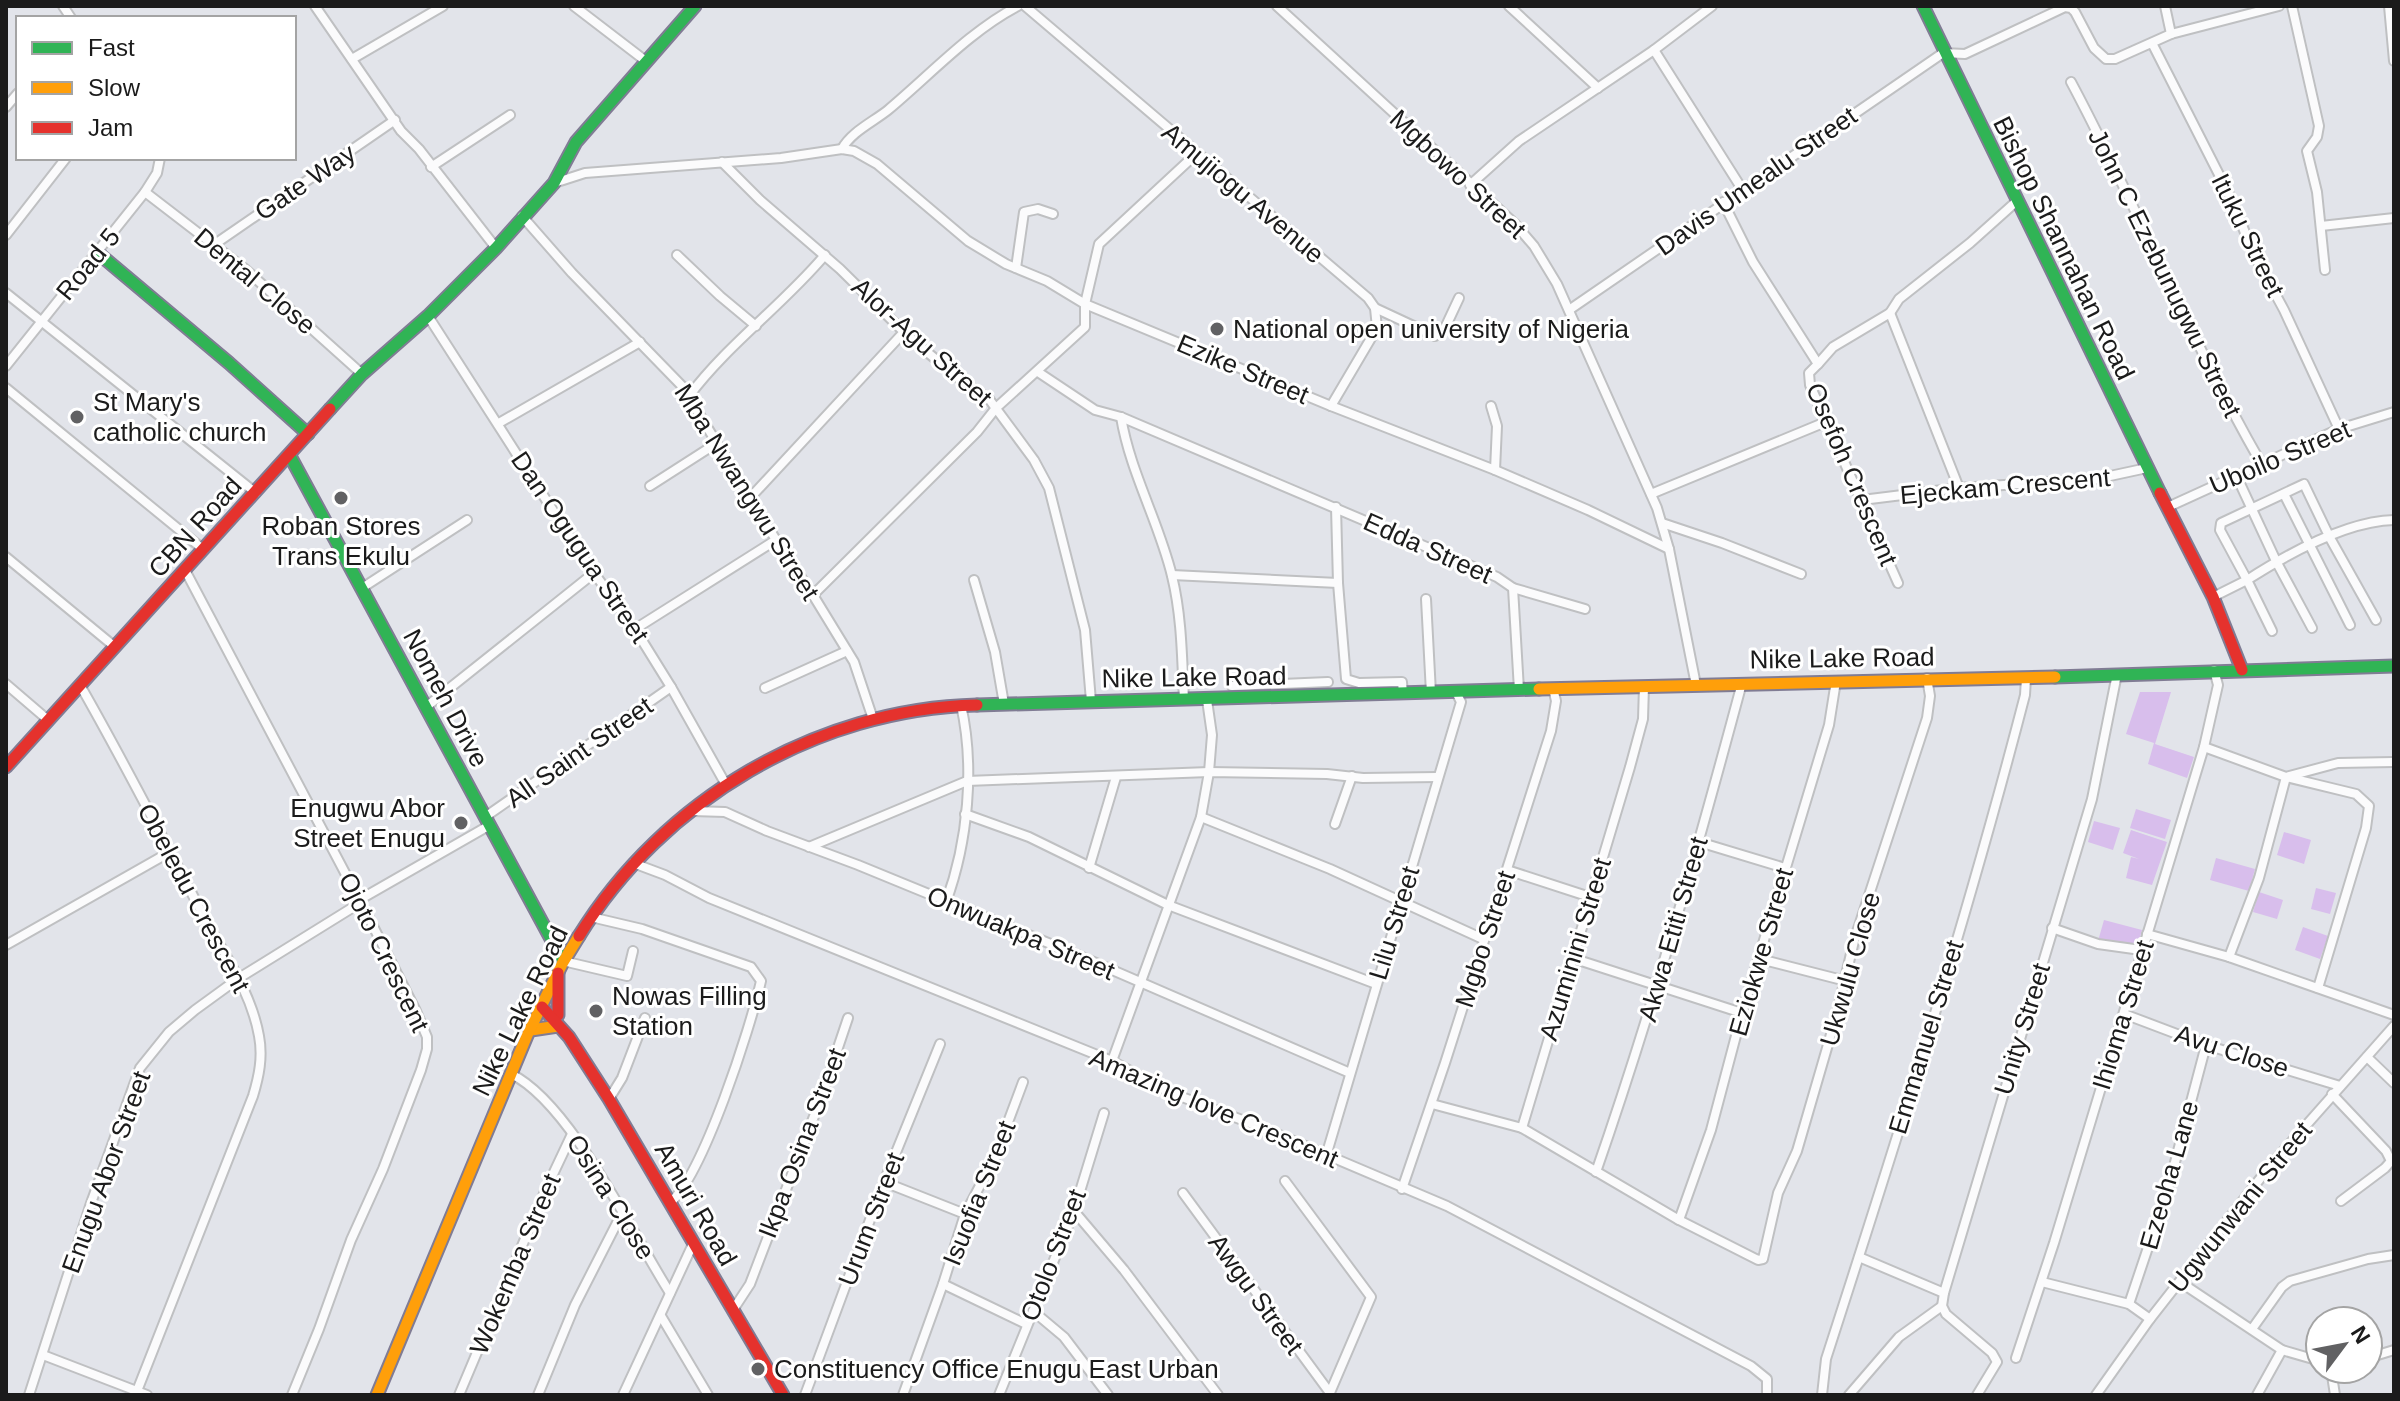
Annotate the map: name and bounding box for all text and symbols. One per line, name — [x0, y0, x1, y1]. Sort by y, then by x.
legend — [16, 16, 296, 160]
text: Fast — [88, 34, 135, 61]
text: Slow — [88, 74, 141, 101]
street label: Davis Umealu Street — [1650, 100, 1863, 262]
street label: Mgbowo Street — [1384, 103, 1533, 245]
street label: Bishop Shannahan Road — [1987, 111, 2141, 385]
text: Jam — [88, 114, 133, 141]
street label: Amujiogu Avenue — [1156, 117, 1330, 269]
street label: John C Ezebunugwu Street — [2082, 124, 2248, 423]
street label: Gate Way — [249, 138, 361, 226]
street label: Ituku Street — [2205, 169, 2291, 302]
street label: Road 5 — [50, 222, 126, 306]
street label: Dental Close — [188, 222, 322, 340]
street label: Alor-Agu Street — [846, 271, 999, 413]
place label: National open university of Nigeria — [1233, 314, 1630, 344]
marker: National open university of Nigeria — [1208, 320, 1226, 338]
street label: Ezike Street — [1173, 328, 1314, 410]
street label: Osefoh Crescent — [1800, 378, 1904, 570]
street label: Mba Nwangwu Street — [668, 379, 826, 606]
place label: St Mary's catholic church — [93, 387, 266, 447]
marker: St Mary's catholic church — [68, 408, 86, 426]
street label: Uboilo Street — [2205, 414, 2356, 500]
street label: Dan Ogugua Street — [505, 446, 656, 649]
street label: Ejeckam Crescent — [1899, 462, 2112, 510]
street label: CBN Road — [142, 471, 248, 583]
marker: Roban Stores Trans Ekulu — [332, 489, 350, 507]
street label: Edda Street — [1359, 506, 1498, 590]
place label: Roban Stores Trans Ekulu — [262, 511, 420, 571]
street label: Nomeh Drive — [397, 624, 495, 772]
street label: Nike Lake Road — [1749, 641, 1935, 675]
street label: Nike Lake Road — [1101, 660, 1287, 694]
street label: All Saint Street — [500, 690, 659, 814]
place label: Enugwu Abor Street Enugu — [290, 793, 445, 853]
street label: Obeledu Crescent — [132, 798, 257, 998]
marker: Enugwu Abor Street Enugu — [452, 814, 470, 832]
street label: Akwa Etiti Street — [1632, 832, 1714, 1025]
street label: Azuminini Street — [1533, 853, 1617, 1044]
street label: Lilu Street — [1363, 862, 1426, 983]
street label: Eziokwe Street — [1723, 864, 1800, 1039]
street label: Mgbo Street — [1449, 866, 1521, 1011]
street label: Ojoto Crescent — [333, 867, 436, 1037]
street label: Onwuakpa Street — [923, 880, 1120, 986]
street label: Ukwulu Close — [1814, 888, 1886, 1050]
street label: Nike Lake Road — [466, 921, 574, 1101]
street label: Emmanuel Street — [1882, 936, 1970, 1137]
street label: Ihioma Street — [2086, 936, 2160, 1093]
street label: Unity Street — [1988, 959, 2056, 1098]
place label: Nowas Filling Station — [612, 981, 767, 1041]
marker: Nowas Filling Station — [587, 1002, 605, 1020]
street label: Avu Close — [2171, 1018, 2293, 1084]
street label: Amazing love Crescent — [1085, 1042, 1344, 1174]
street label: Ikpa Osina Street — [752, 1043, 852, 1242]
street label: Enugu Abor Street — [56, 1066, 157, 1277]
street label: Ezeoha Lane — [2133, 1097, 2205, 1253]
street label: Ugwunwani Street — [2162, 1115, 2319, 1298]
street label: Isuofia Street — [936, 1116, 1022, 1270]
street label: Osina Close — [561, 1129, 661, 1265]
street label: Amuri Road — [649, 1137, 743, 1271]
street label: Urum Street — [832, 1147, 910, 1290]
street label: Wokemba Street — [463, 1169, 567, 1359]
street label: Otolo Street — [1014, 1184, 1092, 1325]
street label: Awgu Street — [1202, 1228, 1310, 1361]
north arrow — [2304, 1305, 2384, 1385]
text: N — [2346, 1321, 2375, 1348]
place label: Constituency Office Enugu East Urban — [774, 1354, 1219, 1384]
marker: Constituency Office Enugu East Urban — [749, 1360, 767, 1378]

